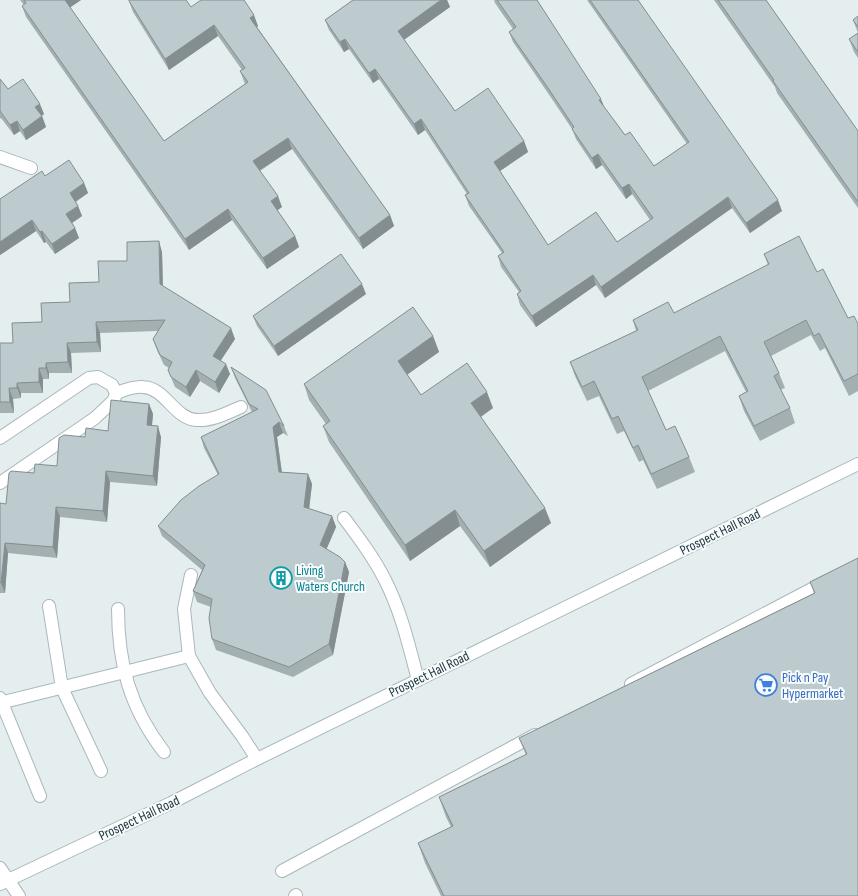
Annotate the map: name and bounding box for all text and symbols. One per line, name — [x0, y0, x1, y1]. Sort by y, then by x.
street label: Prospect Hall Road — [677, 505, 763, 559]
place label: Living Waters Church — [296, 562, 365, 595]
building icon: Living Waters Church — [268, 565, 294, 591]
street label: Prospect Hall Road — [386, 647, 472, 701]
place label: Pick n Pay Hypermarket — [782, 669, 843, 702]
supermarket icon: Pick n Pay Hypermarket — [753, 672, 779, 698]
street label: Prospect Hall Road — [96, 792, 182, 844]

